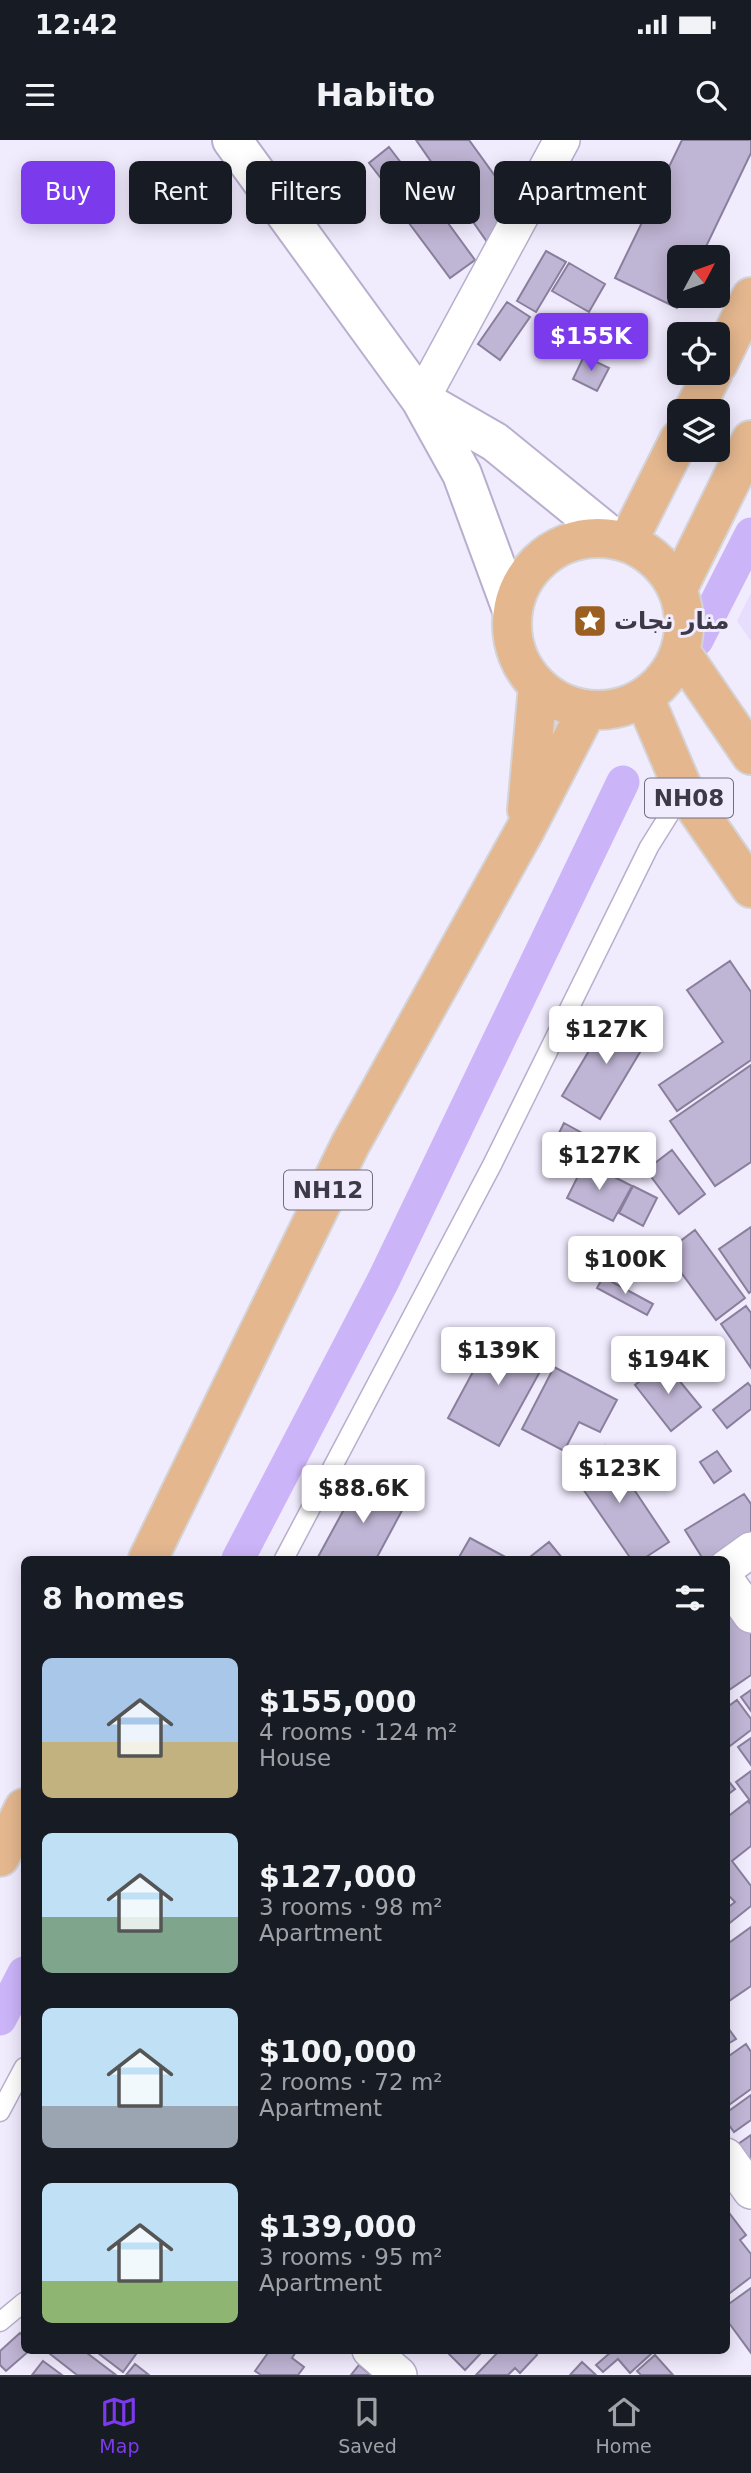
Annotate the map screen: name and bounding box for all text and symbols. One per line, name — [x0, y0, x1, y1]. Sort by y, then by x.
text: 12:42 — [35, 10, 118, 40]
icon: menu — [21, 76, 59, 114]
text: Habito — [316, 76, 435, 114]
icon: search — [692, 76, 730, 114]
chip: Buy — [21, 161, 115, 224]
chip: Rent — [129, 161, 232, 224]
chip: Filters — [246, 161, 366, 224]
chip: New — [380, 161, 480, 224]
chip: Apartment — [494, 161, 671, 224]
north arrow — [667, 245, 730, 308]
map controls — [667, 245, 730, 462]
pin: $155K — [542, 314, 640, 373]
button: locate — [667, 322, 730, 385]
text: $155K — [550, 323, 632, 349]
button: layers — [667, 399, 730, 462]
place icon: منار نجات — [571, 602, 609, 640]
place label: منار نجات — [614, 607, 729, 635]
road number: NH08 — [645, 778, 733, 818]
pin: $127K — [557, 1006, 655, 1066]
text: $127K — [565, 1016, 647, 1042]
pin: $127K — [550, 1132, 648, 1192]
text: $127K — [558, 1142, 640, 1168]
road number: NH12 — [284, 1170, 372, 1210]
pin: $100K — [576, 1236, 674, 1296]
text: $100K — [584, 1246, 666, 1272]
pin: $139K — [449, 1328, 547, 1387]
pin: $194K — [619, 1336, 717, 1396]
text: $139K — [457, 1337, 539, 1363]
text: $194K — [627, 1346, 709, 1372]
pin: $123K — [570, 1446, 668, 1505]
text: $123K — [578, 1455, 660, 1481]
pin: $88.6K — [306, 1466, 420, 1525]
text: $88.6K — [318, 1475, 408, 1501]
icon: filters — [671, 1579, 709, 1617]
text: 8 homes — [42, 1581, 185, 1616]
text: $155,000 — [259, 1684, 417, 1719]
icon: home — [98, 1686, 182, 1770]
text: 4 rooms · 124 m² — [259, 1719, 457, 1745]
text: House — [259, 1745, 331, 1771]
text: $127,000 — [259, 1859, 417, 1894]
icon: home — [98, 1861, 182, 1945]
text: 3 rooms · 98 m² — [259, 1894, 443, 1920]
text: Apartment — [259, 1920, 382, 1946]
text: $100,000 — [259, 2034, 417, 2069]
icon: home — [98, 2036, 182, 2120]
text: 2 rooms · 72 m² — [259, 2069, 443, 2095]
text: Apartment — [259, 2095, 382, 2121]
text: $139,000 — [259, 2209, 417, 2244]
icon: home — [98, 2211, 182, 2295]
text: 3 rooms · 95 m² — [259, 2244, 443, 2270]
text: Apartment — [259, 2270, 382, 2296]
tab: Map — [99, 2393, 139, 2457]
tab: Saved — [338, 2393, 397, 2457]
tab: Home — [596, 2393, 652, 2457]

